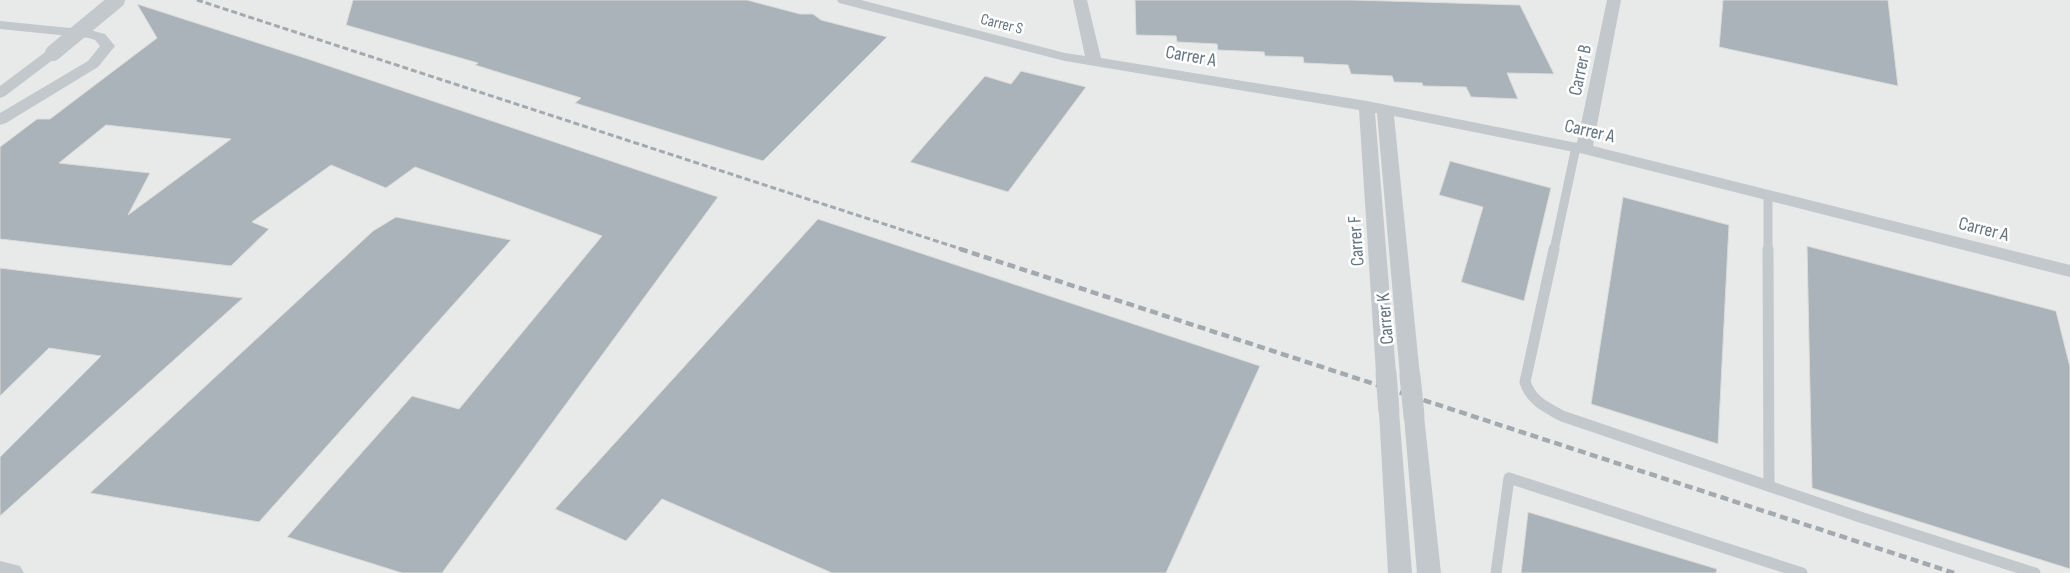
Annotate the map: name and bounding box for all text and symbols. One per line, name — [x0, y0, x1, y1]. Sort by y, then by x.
street label: Carrer S — [978, 10, 1025, 39]
street label: Carrer A — [1164, 41, 1219, 72]
street label: Carrer B — [1564, 43, 1597, 98]
street label: Carrer A — [1562, 115, 1618, 149]
street label: Carrer A — [1956, 212, 2012, 247]
street label: Carrer F — [1343, 215, 1370, 267]
street label: Carrer K — [1372, 292, 1399, 346]

